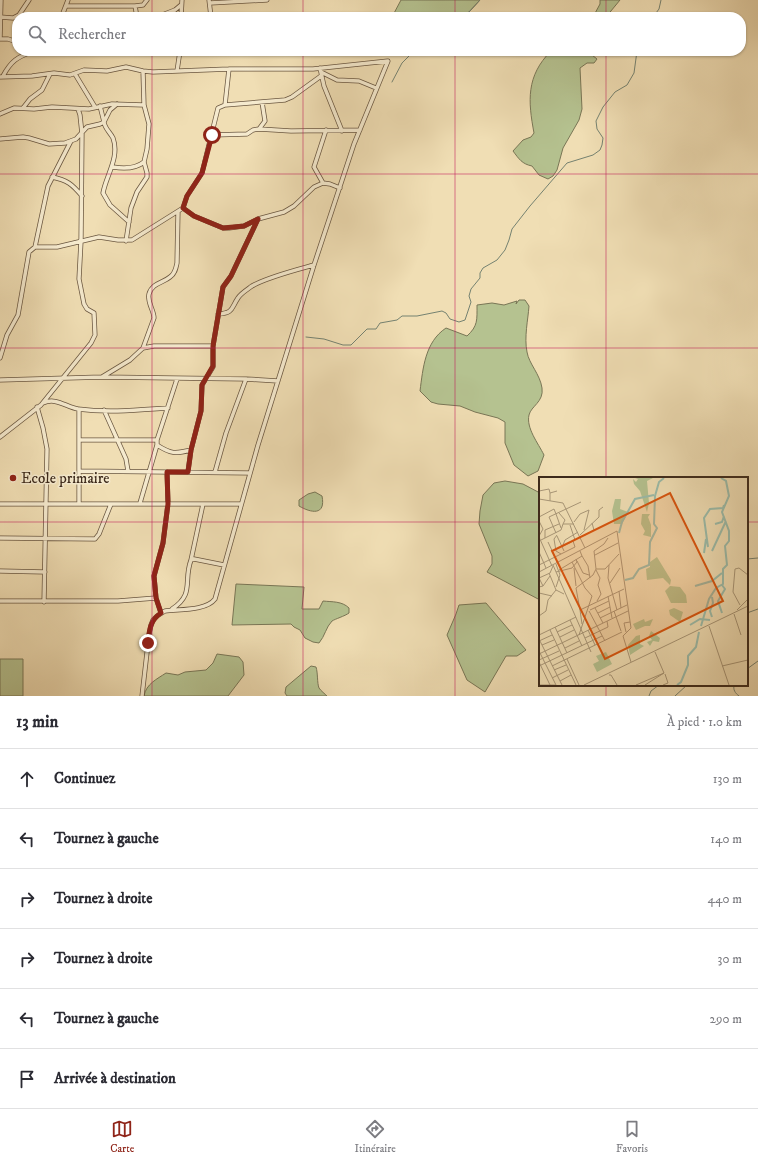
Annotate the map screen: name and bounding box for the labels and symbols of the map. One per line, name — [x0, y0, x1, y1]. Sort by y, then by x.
route start — [203, 126, 221, 144]
place label: Ecole primaire — [21, 469, 109, 488]
marker: Ecole primaire — [8, 473, 18, 483]
inset map — [539, 477, 748, 686]
route end — [139, 634, 157, 652]

